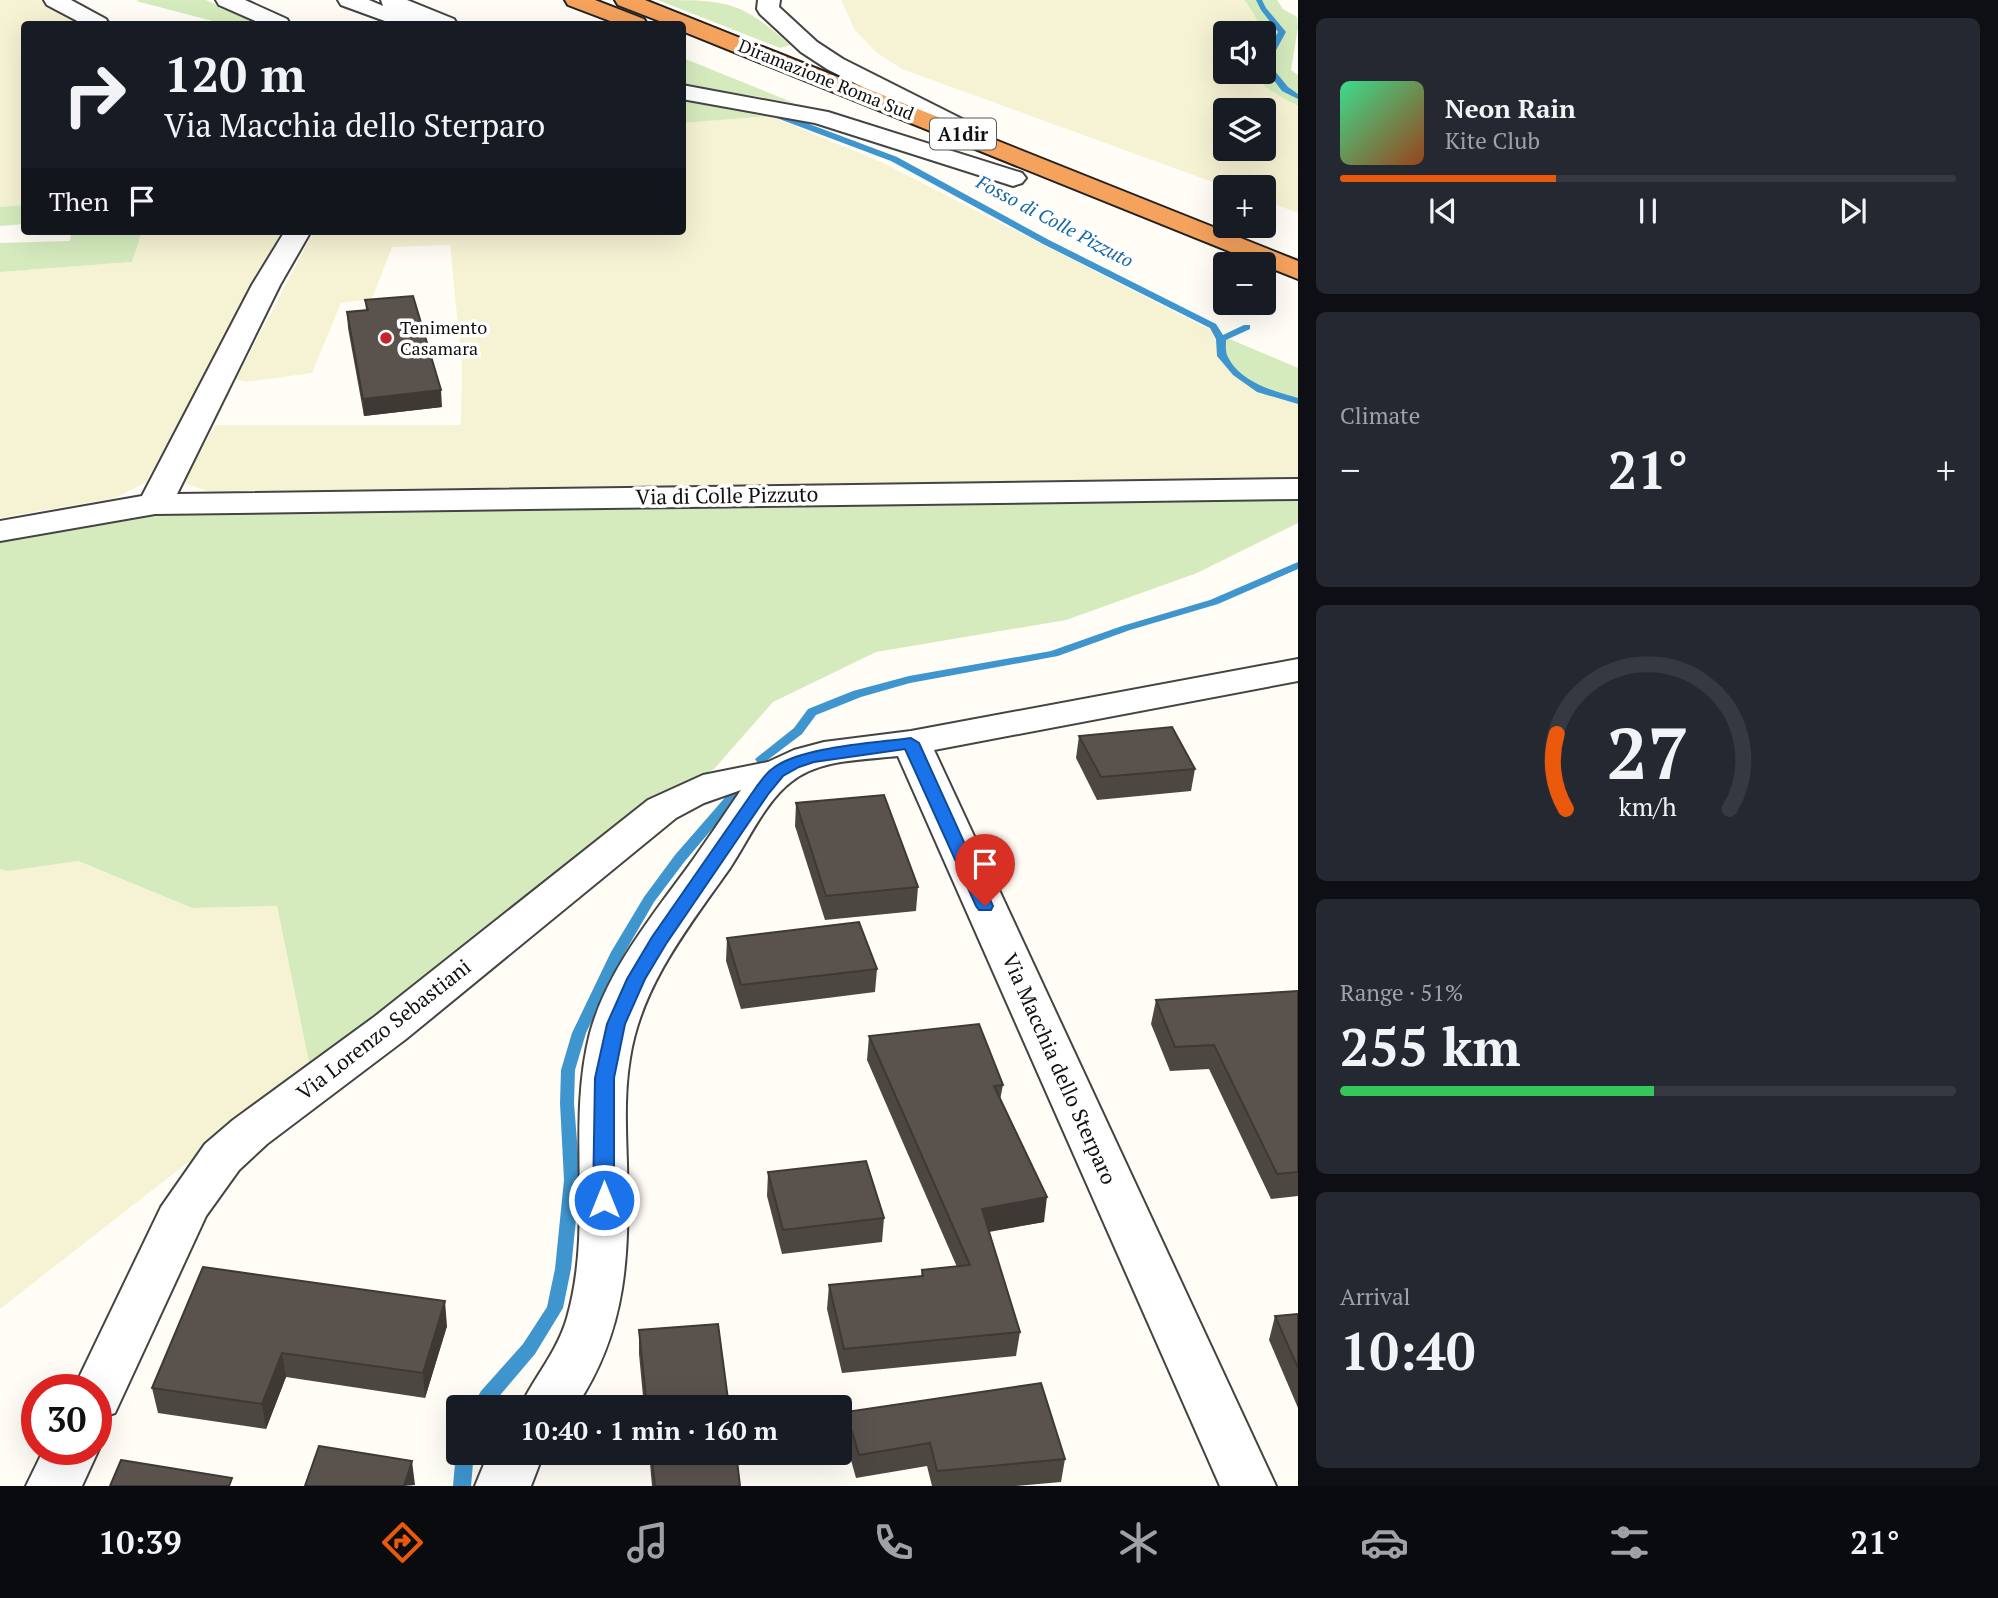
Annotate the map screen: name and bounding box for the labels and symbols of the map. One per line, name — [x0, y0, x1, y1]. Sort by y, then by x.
street label: Diramazione Roma Sud — [735, 33, 918, 125]
road number: A1dir — [930, 118, 996, 150]
water label: Fosso di Colle Pizzuto — [971, 168, 1138, 273]
place label: Tenimento Casamara — [400, 315, 487, 360]
marker: Tenimento Casamara — [378, 330, 394, 346]
street label: Via di Colle Pizzuto — [635, 479, 819, 511]
pin — [955, 834, 1015, 906]
street label: Via Macchia dello Sterparo — [996, 949, 1124, 1189]
street label: Via Lorenzo Sebastiani — [291, 952, 476, 1106]
position arrow — [567, 1163, 641, 1237]
speed limit sign: 30 — [21, 1374, 112, 1465]

